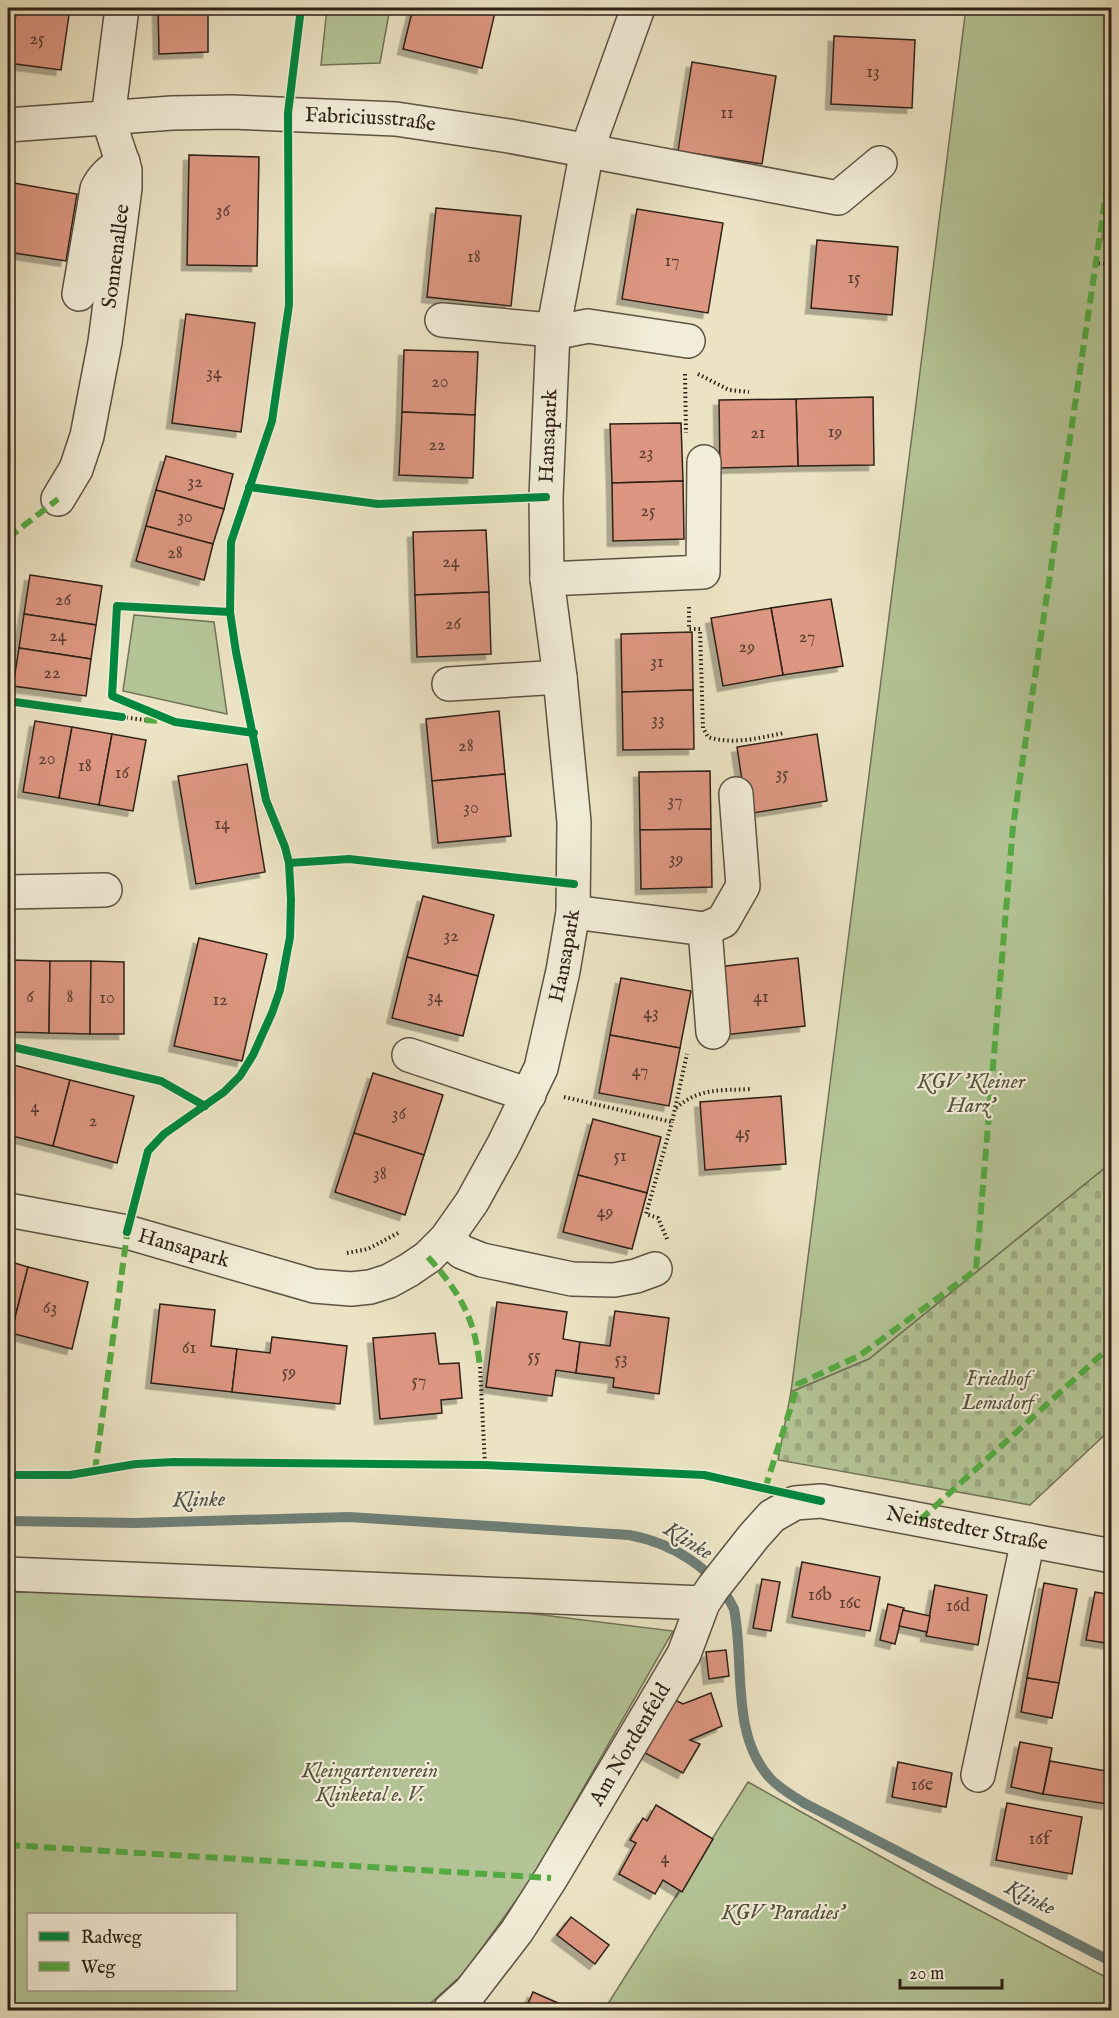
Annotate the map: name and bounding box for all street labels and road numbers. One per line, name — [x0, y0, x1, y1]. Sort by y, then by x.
street label: Fabriciusstraße — [304, 102, 438, 138]
street label: Sonnenallee — [96, 202, 136, 310]
street label: Hansapark — [533, 388, 564, 484]
street label: Hansapark — [543, 906, 587, 1005]
street label: Hansapark — [135, 1222, 233, 1275]
street label: Neinstedter Straße — [884, 1500, 1050, 1557]
street label: Am Nordenfeld — [583, 1678, 677, 1812]

